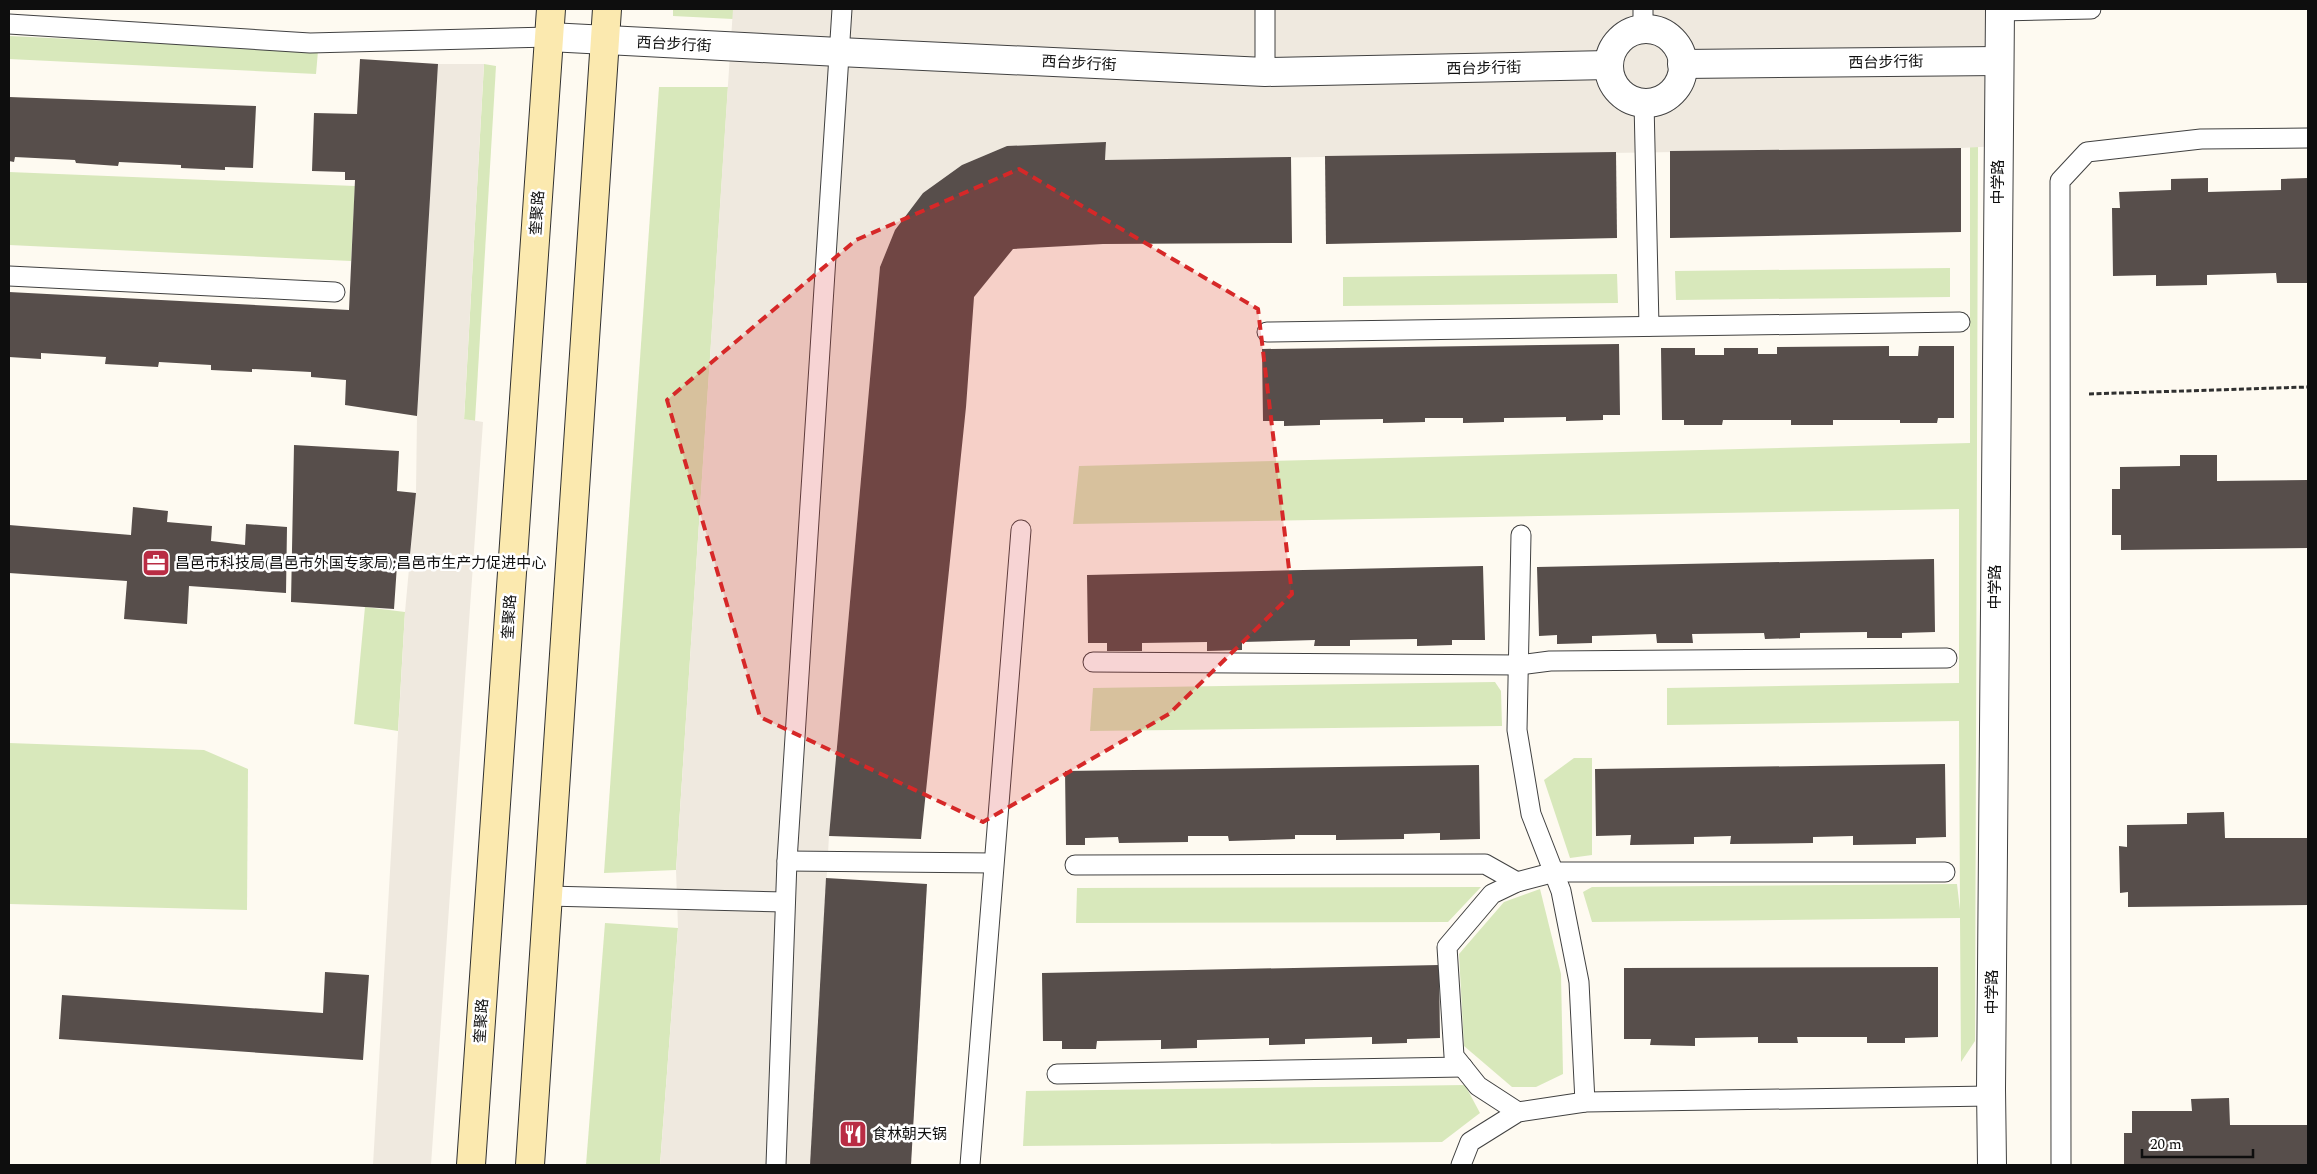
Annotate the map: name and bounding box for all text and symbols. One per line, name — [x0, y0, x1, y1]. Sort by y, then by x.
street label: 西台步行街 — [636, 31, 712, 58]
street label: 西台步行街 — [1041, 50, 1117, 77]
street label: 西台步行街 — [1848, 50, 1924, 75]
street label: 西台步行街 — [1446, 56, 1522, 81]
street label: 中学路 — [1987, 159, 2010, 205]
street label: 奎聚路 — [524, 190, 551, 236]
office icon: 昌邑市科技局(昌邑市外国专家局);昌邑市生产力促进中心 — [141, 548, 171, 578]
place label: 昌邑市科技局(昌邑市外国专家局);昌邑市生产力促进中心 — [175, 552, 546, 575]
street label: 中学路 — [1984, 564, 2007, 610]
street label: 奎聚路 — [496, 594, 523, 640]
street label: 中学路 — [1981, 969, 2004, 1015]
street label: 奎聚路 — [468, 998, 495, 1044]
restaurant icon: 食林朝天锅 — [838, 1119, 868, 1149]
place label: 食林朝天锅 — [872, 1123, 947, 1146]
scale bar — [2142, 1126, 2253, 1158]
text: 20 m — [2150, 1133, 2182, 1156]

